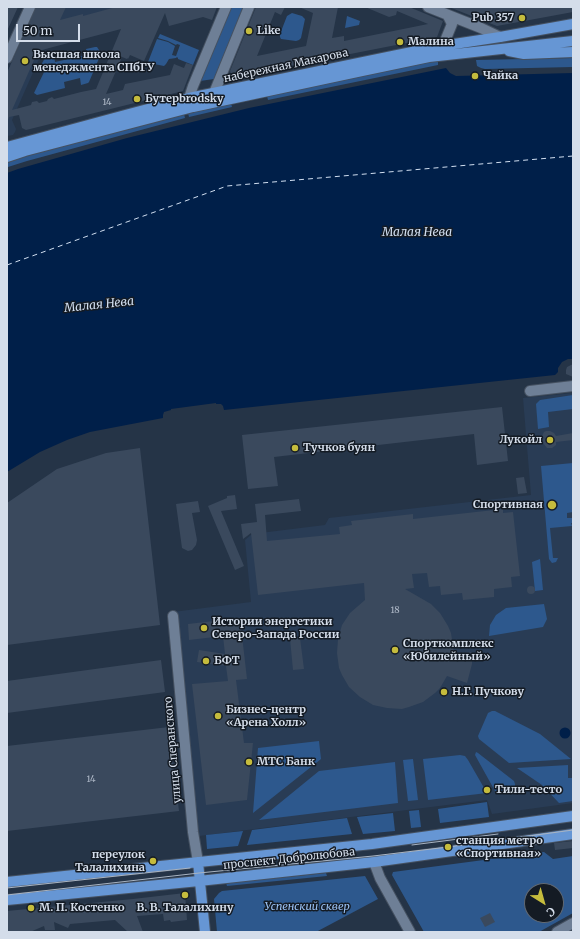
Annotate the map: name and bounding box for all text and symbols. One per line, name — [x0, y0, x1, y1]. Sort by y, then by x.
place label: Pub 357 — [472, 11, 514, 25]
marker: Pub 357 — [517, 13, 527, 23]
scale bar — [18, 16, 82, 42]
text: 50 m — [23, 23, 52, 38]
place label: Like — [257, 24, 281, 38]
marker: Like — [244, 26, 254, 36]
place label: Малина — [408, 35, 454, 49]
marker: Малина — [395, 37, 405, 47]
street label: набережная Макарова — [223, 46, 349, 86]
place label: Высшая школа менеджмента СПбГУ — [33, 48, 154, 74]
marker: Высшая школа менеджмента СПбГУ — [20, 56, 30, 66]
place label: Чайка — [483, 69, 518, 83]
marker: Чайка — [470, 71, 480, 81]
place label: Бутерbrodsky — [145, 92, 223, 106]
marker: Бутерbrodsky — [132, 94, 142, 104]
house number: 14 — [102, 97, 112, 107]
water label: Малая Нева — [382, 226, 452, 240]
water label: Малая Нева — [63, 294, 135, 316]
place label: Лукойл — [500, 433, 542, 447]
marker: Лукойл — [545, 435, 555, 445]
place label: Тучков буян — [303, 441, 375, 455]
marker: Тучков буян — [290, 443, 300, 453]
place label: Спортивная — [473, 498, 543, 512]
marker: Спортивная — [546, 499, 558, 511]
house number: 18 — [390, 605, 400, 615]
place label: Истории энергетики Северо-Запада России — [212, 615, 340, 641]
marker: Истории энергетики Северо-Запада России — [199, 623, 209, 633]
place label: Спорткомплекс «Юбилейный» — [403, 637, 494, 663]
marker: Спорткомплекс «Юбилейный» — [390, 645, 400, 655]
place label: БФТ — [214, 654, 240, 668]
marker: БФТ — [201, 656, 211, 666]
place label: Н.Г. Пучкову — [452, 685, 524, 699]
marker: Н.Г. Пучкову — [439, 687, 449, 697]
street label: улица Сперанского — [162, 696, 184, 804]
place label: Бизнес-центр «Арена Холл» — [226, 703, 306, 729]
marker: Бизнес-центр «Арена Холл» — [213, 711, 223, 721]
place label: МТС Банк — [257, 755, 315, 769]
marker: МТС Банк — [244, 757, 254, 767]
house number: 14 — [86, 774, 96, 784]
place label: Тили-тесто — [495, 783, 562, 797]
marker: Тили-тесто — [482, 785, 492, 795]
place label: станция метро «Спортивная» — [456, 834, 543, 860]
marker: станция метро «Спортивная» — [443, 842, 453, 852]
street label: проспект Добролюбова — [222, 846, 356, 872]
place label: переулок Талалихина — [75, 848, 145, 874]
marker: переулок Талалихина — [148, 856, 158, 866]
north arrow — [524, 883, 564, 923]
marker: В. В. Талалихину — [180, 890, 190, 900]
park label: Успенский сквер — [264, 900, 350, 914]
place label: М. П. Костенко — [39, 901, 124, 915]
place label: В. В. Талалихину — [136, 901, 234, 915]
marker: М. П. Костенко — [26, 903, 36, 913]
text: С — [543, 904, 558, 920]

